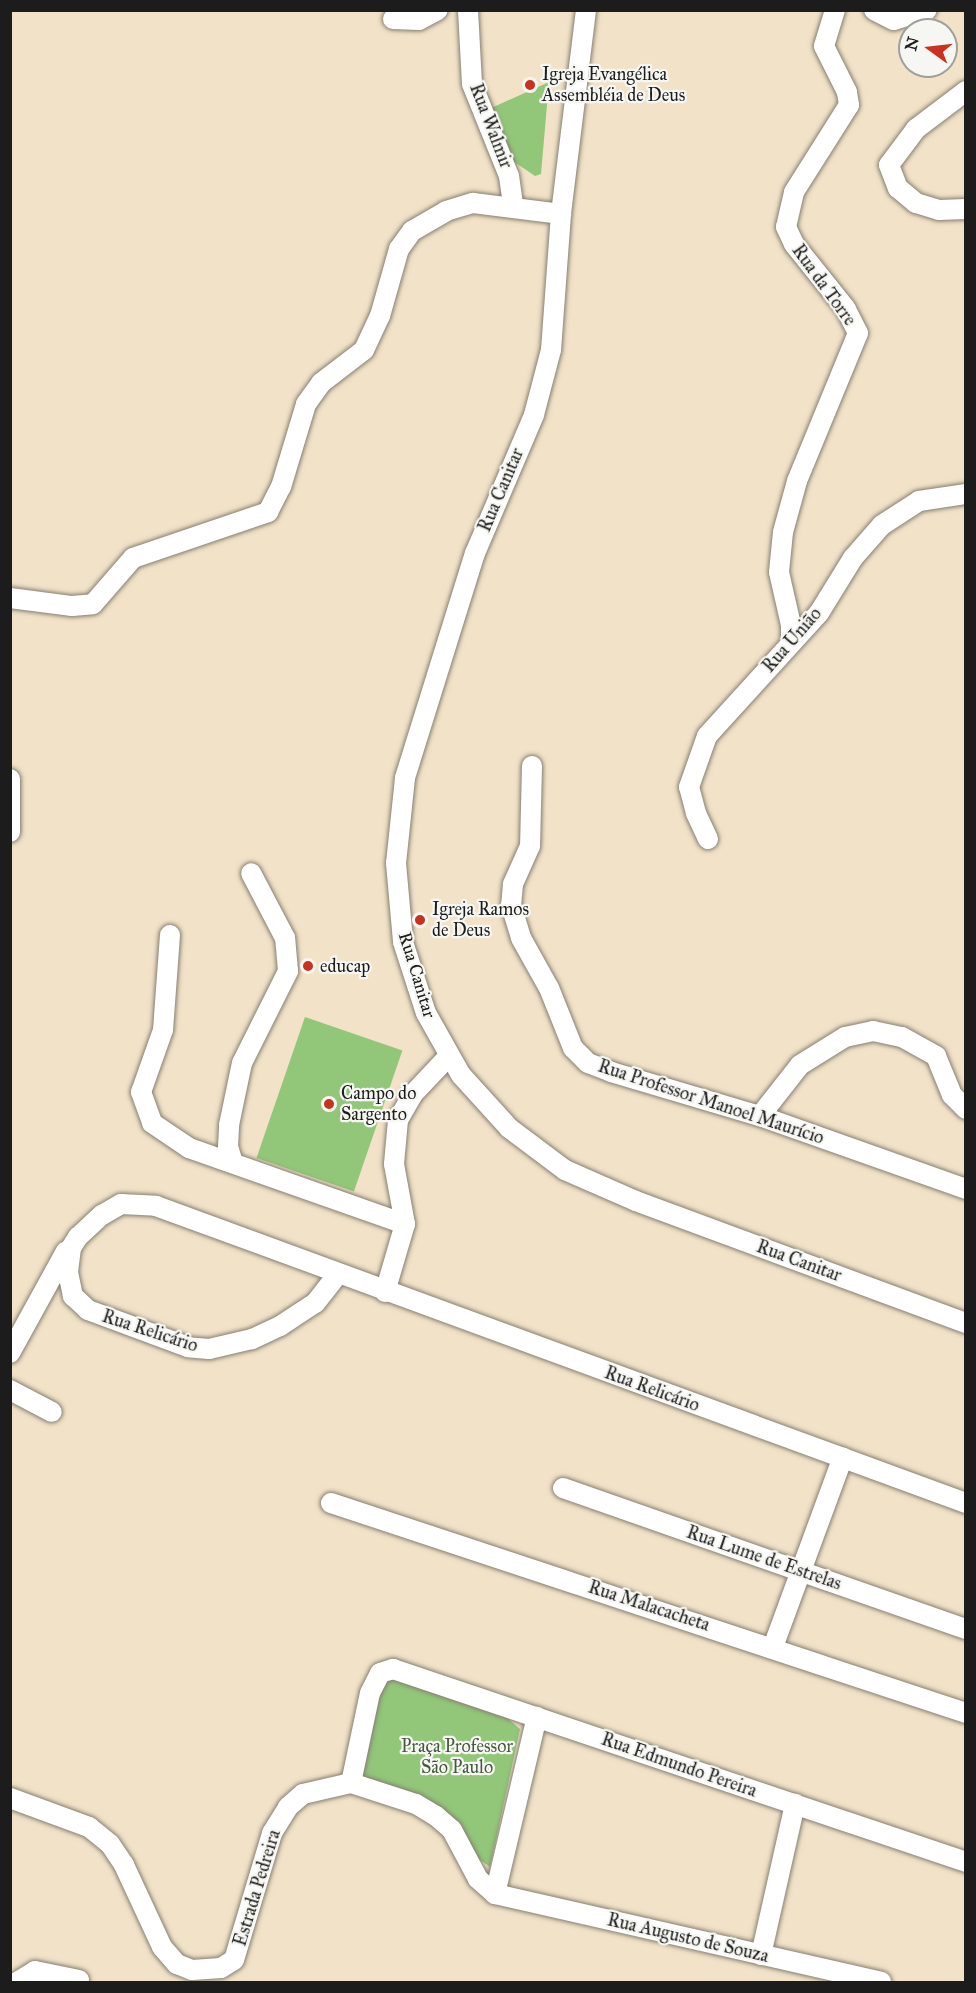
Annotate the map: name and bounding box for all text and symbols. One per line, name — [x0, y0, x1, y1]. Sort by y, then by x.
north arrow — [898, 18, 958, 78]
text: N — [901, 35, 923, 53]
place label: Igreja Evangélica Assembléia de Deus — [542, 64, 685, 106]
marker: Igreja Evangélica Assembléia de Deus — [523, 78, 537, 92]
street label: Rua Walmir — [465, 81, 517, 171]
street label: Rua da Torre — [787, 240, 861, 330]
street label: Rua Canitar — [474, 445, 528, 535]
street label: Rua União — [758, 603, 826, 677]
place label: Igreja Ramos de Deus — [432, 899, 529, 942]
marker: Igreja Ramos de Deus — [413, 913, 427, 927]
street label: Rua Canitar — [394, 929, 440, 1021]
place label: educap — [320, 955, 370, 977]
marker: educap — [301, 959, 315, 973]
street label: Rua Professor Manoel Maurício — [595, 1055, 827, 1149]
place label: Campo do Sargento — [341, 1083, 416, 1126]
marker: Campo do Sargento — [322, 1097, 336, 1111]
street label: Rua Canitar — [754, 1236, 844, 1286]
street label: Rua Relicário — [99, 1305, 201, 1357]
street label: Rua Relicário — [602, 1362, 702, 1416]
street label: Rua Lume de Estrelas — [684, 1521, 844, 1595]
street label: Rua Malacacheta — [586, 1576, 712, 1636]
street label: Rua Edmundo Pereira — [599, 1728, 759, 1802]
park label: Praça Professor São Paulo — [401, 1736, 513, 1778]
street label: Estrada Pedreira — [229, 1827, 285, 1949]
street label: Rua Augusto de Souza — [605, 1909, 771, 1967]

